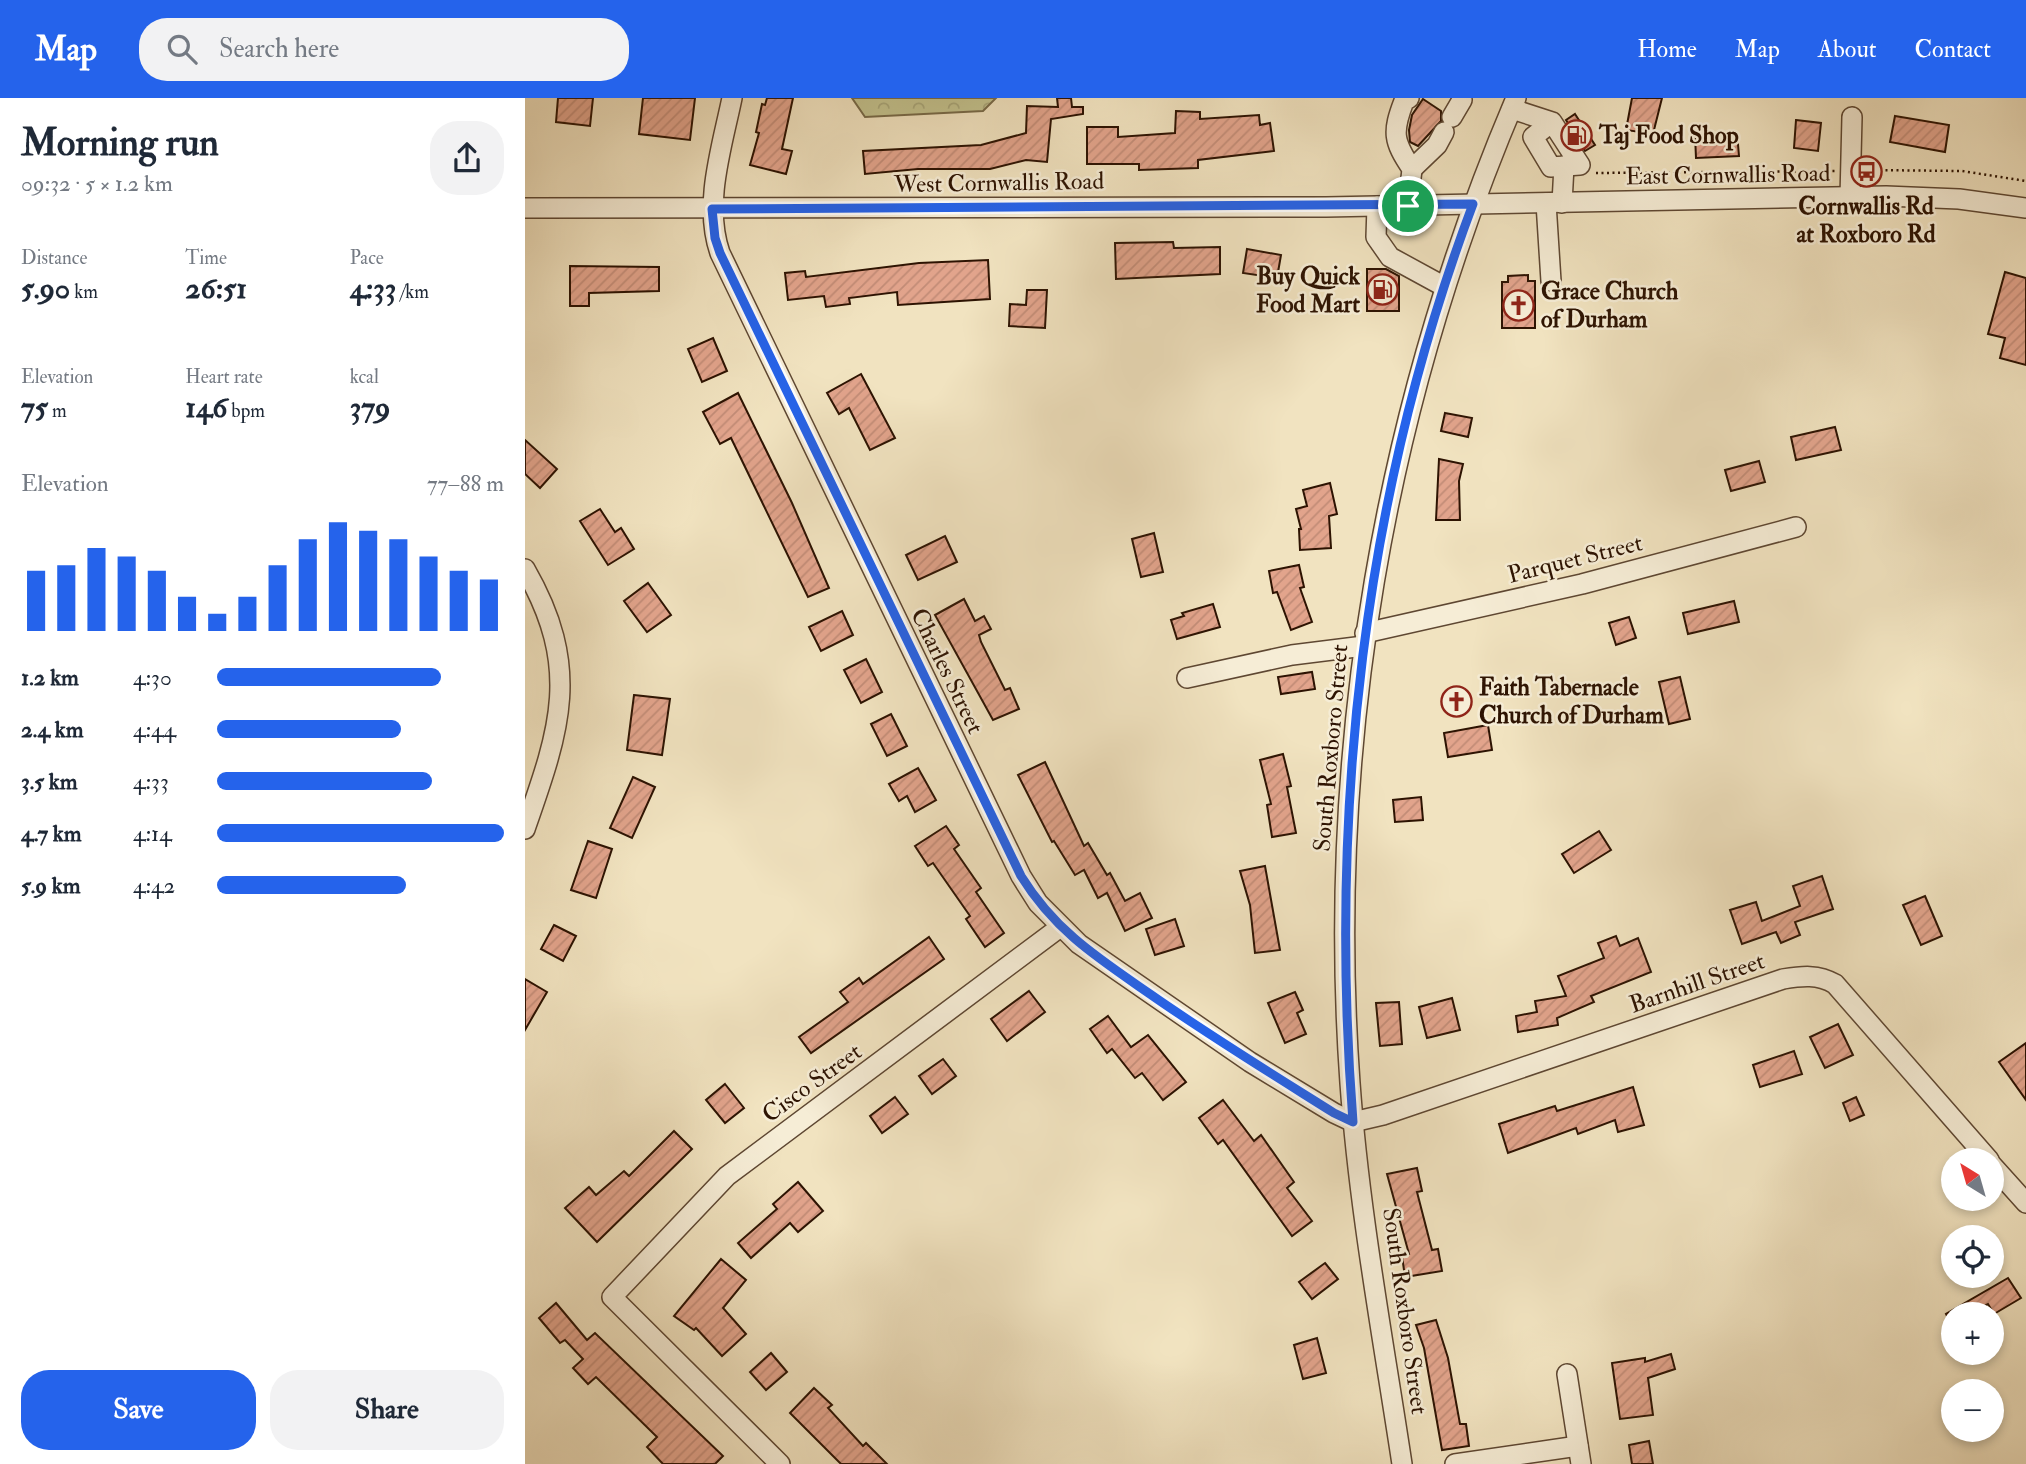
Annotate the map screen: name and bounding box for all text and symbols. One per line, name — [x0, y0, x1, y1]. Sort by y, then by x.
search box — [139, 18, 629, 81]
text: Map — [35, 29, 97, 70]
icon: search — [163, 30, 201, 68]
text: Search here — [219, 33, 339, 65]
text: Home — [1637, 34, 1697, 65]
text: Map — [1735, 34, 1780, 65]
text: About — [1818, 34, 1877, 65]
text: Contact — [1915, 34, 1991, 65]
fuel station icon: Taj Food Shop — [1559, 118, 1593, 152]
text: Morning run — [21, 119, 219, 167]
place label: Taj Food Shop — [1598, 120, 1739, 151]
button: share — [430, 121, 504, 195]
bus stop icon: Cornwallis Rd at Roxboro Rd — [1849, 155, 1883, 189]
street label: East Cornwallis Road — [1625, 158, 1831, 192]
street label: West Cornwallis Road — [893, 166, 1105, 200]
text: 09:32 · 5 × 1.2 km — [21, 169, 173, 198]
pin — [1378, 176, 1438, 236]
icon: arrive — [1389, 187, 1427, 225]
place label: Cornwallis Rd at Roxboro Rd — [1796, 191, 1936, 250]
text: Distance — [21, 246, 87, 270]
text: Time — [185, 246, 227, 270]
text: Pace — [350, 246, 384, 270]
place label: Buy Quick Food Mart — [1256, 261, 1360, 320]
text: 5.90 — [21, 270, 70, 307]
text: 26:51 — [185, 270, 247, 307]
text: 4:33 — [350, 270, 396, 307]
fuel station icon: Buy Quick Food Mart — [1366, 273, 1400, 307]
place label: Grace Church of Durham — [1541, 276, 1679, 335]
text: km — [70, 280, 98, 304]
text: /km — [396, 280, 429, 304]
church icon: Grace Church of Durham — [1501, 288, 1535, 322]
text: Elevation — [21, 365, 93, 389]
text: Heart rate — [185, 365, 263, 389]
text: kcal — [350, 365, 379, 389]
text: 75 — [21, 389, 48, 426]
text: 146 — [185, 389, 227, 426]
text: 379 — [350, 389, 390, 426]
text: m — [48, 399, 67, 423]
text: bpm — [227, 399, 265, 423]
text: Elevation — [21, 469, 109, 498]
text: 77–88 m — [427, 469, 504, 498]
street label: Parquet Street — [1504, 527, 1646, 591]
street label: Charles Street — [903, 603, 991, 739]
street label: South Roxboro Street — [1306, 643, 1356, 853]
text: 1.2 km — [21, 663, 79, 692]
text: 4:30 — [133, 663, 172, 692]
place label: Faith Tabernacle Church of Durham — [1479, 672, 1664, 731]
church icon: Faith Tabernacle Church of Durham — [1439, 684, 1473, 718]
text: 2.4 km — [21, 715, 84, 744]
text: 4:44 — [133, 715, 176, 744]
text: 3.5 km — [21, 767, 78, 796]
text: 4:33 — [133, 767, 169, 796]
text: 4.7 km — [21, 819, 82, 848]
text: 4:14 — [133, 819, 172, 848]
text: 5.9 km — [21, 871, 81, 900]
text: 4:42 — [133, 871, 175, 900]
street label: Barnhill Street — [1625, 945, 1769, 1021]
street label: Cisco Street — [756, 1036, 868, 1130]
north arrow — [1941, 1148, 2004, 1211]
map controls — [1941, 1148, 2004, 1442]
street label: South Roxboro Street — [1375, 1206, 1435, 1416]
button: locate — [1941, 1225, 2004, 1288]
button: + — [1941, 1302, 2004, 1365]
button: Save — [21, 1370, 256, 1450]
button: Share — [270, 1370, 504, 1450]
button: − — [1941, 1379, 2004, 1442]

